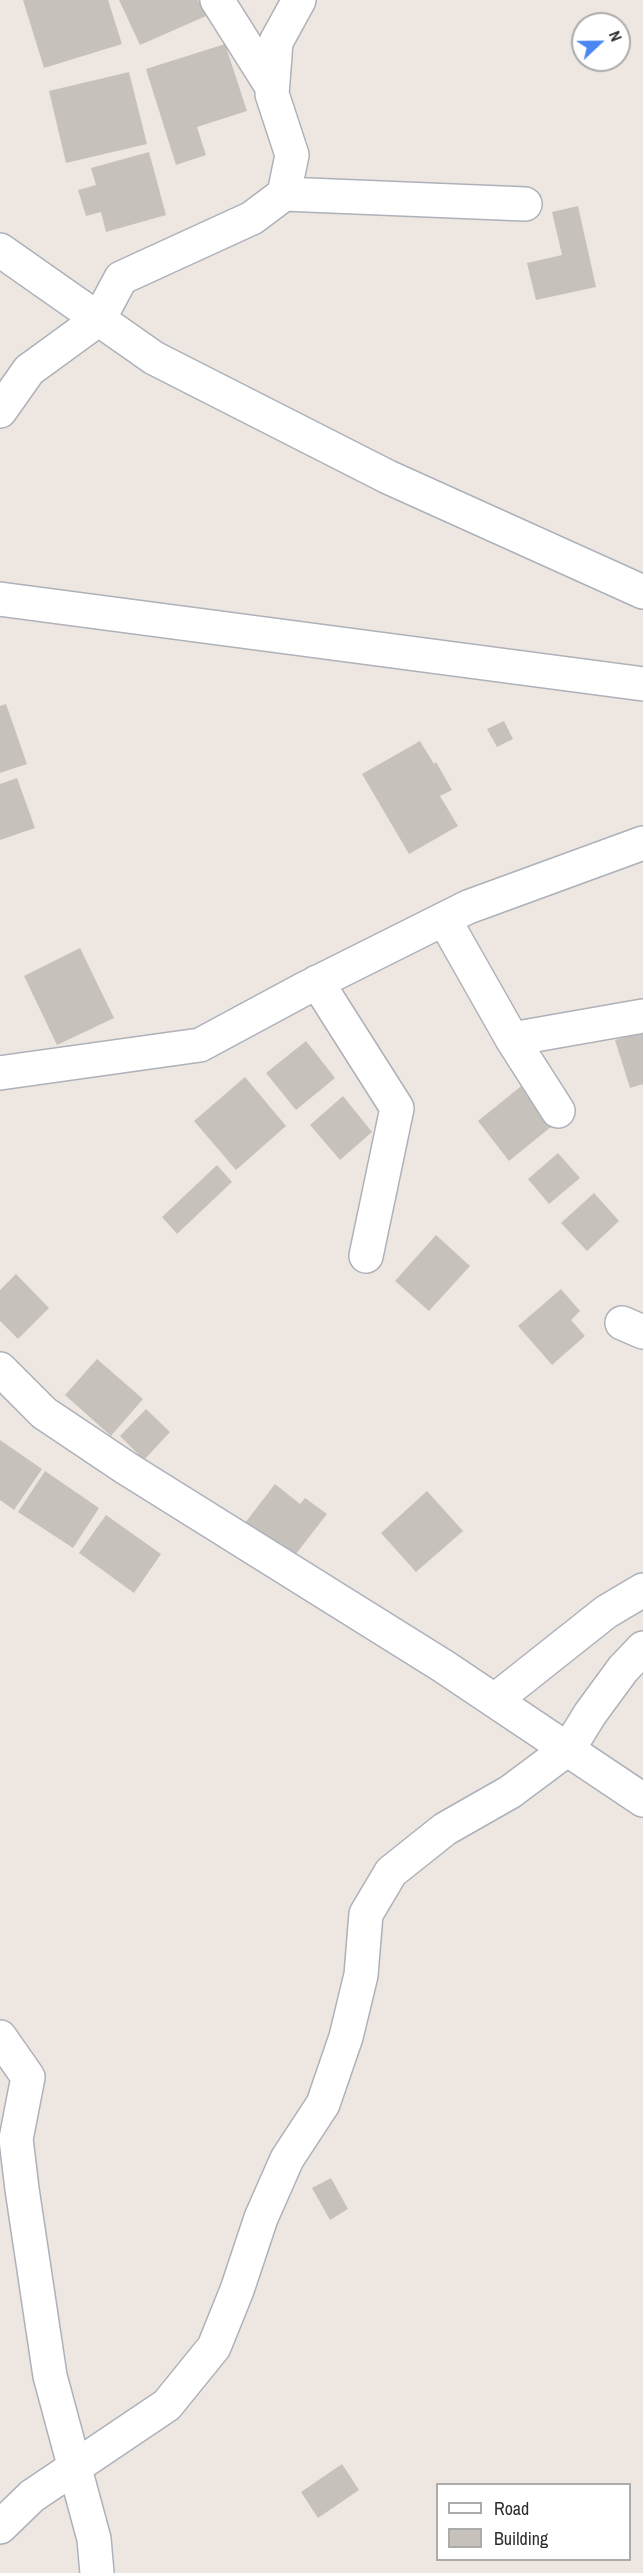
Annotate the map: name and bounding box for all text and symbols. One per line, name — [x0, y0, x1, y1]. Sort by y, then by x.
north arrow — [571, 12, 631, 72]
text: N — [604, 27, 628, 45]
legend — [436, 2483, 631, 2561]
text: Road — [494, 2496, 529, 2521]
text: Building — [494, 2526, 548, 2551]

